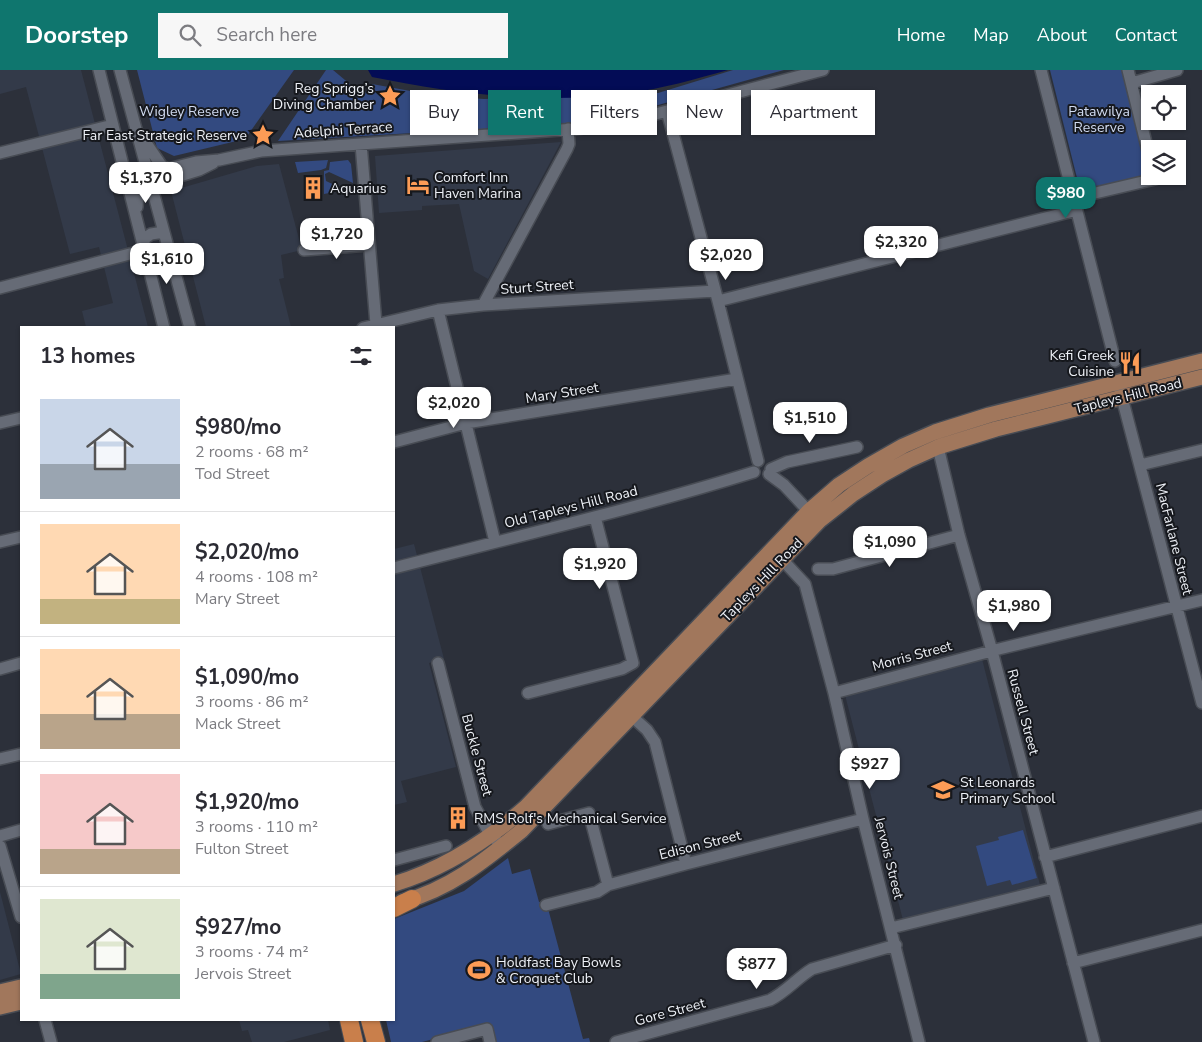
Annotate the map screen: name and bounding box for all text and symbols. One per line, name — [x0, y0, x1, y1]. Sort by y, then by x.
search box — [158, 13, 508, 58]
text: Doorstep — [25, 19, 128, 51]
icon: search — [176, 21, 204, 49]
text: Search here — [216, 22, 317, 48]
text: Home — [897, 23, 945, 47]
text: Map — [973, 23, 1009, 47]
text: About — [1037, 23, 1087, 47]
text: Contact — [1115, 23, 1177, 47]
place label: Reg Sprigg’s Diving Chamber — [273, 79, 374, 114]
place icon: Reg Sprigg’s Diving Chamber — [377, 83, 403, 109]
map controls — [1141, 85, 1186, 185]
button: locate — [1141, 85, 1186, 130]
chip: Buy — [410, 90, 478, 135]
chip: Rent — [488, 90, 561, 135]
chip: Filters — [571, 90, 657, 135]
chip: New — [667, 90, 741, 135]
chip: Apartment — [751, 90, 875, 135]
park label: Wigley Reserve — [139, 102, 239, 121]
park label: Patawilya Reserve — [1068, 102, 1130, 137]
street label: Adelphi Terrace — [293, 117, 393, 143]
place icon: Far East Strategic Reserve — [250, 122, 276, 148]
place label: Far East Strategic Reserve — [82, 126, 247, 145]
button: layers — [1141, 140, 1186, 185]
pin: $1,370 — [105, 162, 187, 204]
text: $1,370 — [120, 167, 172, 189]
place label: Comfort Inn Haven Marina — [434, 168, 521, 203]
hotel icon: Comfort Inn Haven Marina — [405, 172, 431, 198]
building icon: Aquarius — [300, 175, 326, 201]
pin: $980 — [1036, 176, 1096, 219]
place label: Aquarius — [330, 179, 387, 198]
text: $980 — [1047, 182, 1085, 204]
pin: $1,720 — [296, 218, 378, 260]
text: $1,720 — [311, 223, 363, 245]
pin: $2,320 — [860, 226, 942, 268]
text: $2,320 — [875, 231, 927, 253]
pin: $2,020 — [685, 238, 767, 281]
pin: $1,610 — [126, 242, 208, 285]
text: $2,020 — [700, 244, 752, 266]
text: $1,610 — [141, 248, 193, 270]
street label: Sturt Street — [500, 275, 574, 299]
text: 13 homes — [40, 342, 135, 370]
icon: filters — [347, 342, 375, 370]
place label: Kefi Greek Cuisine — [1050, 346, 1115, 381]
restaurant icon: Kefi Greek Cuisine — [1117, 350, 1143, 376]
street label: Tapleys Hill Road — [1072, 373, 1184, 419]
street label: Mary Street — [524, 378, 600, 408]
pin: $2,020 — [413, 386, 495, 429]
text: $2,020 — [428, 392, 480, 414]
pin: $1,510 — [769, 402, 851, 444]
text: $1,510 — [784, 407, 836, 429]
text: $980/mo — [195, 413, 281, 441]
icon: home — [80, 419, 140, 479]
text: 2 rooms · 68 m² — [195, 441, 308, 463]
text: Tod Street — [195, 463, 269, 485]
street label: Old Tapleys Hill Road — [502, 481, 640, 533]
street label: MacFarlane Street — [1151, 481, 1197, 597]
pin: $1,090 — [849, 526, 931, 568]
text: $1,090 — [864, 531, 916, 553]
street label: Tapleys Hill Road — [717, 534, 807, 626]
text: $2,020/mo — [195, 538, 299, 566]
icon: home — [80, 544, 140, 604]
pin: $1,920 — [559, 548, 641, 590]
text: $1,920 — [574, 553, 626, 575]
text: 4 rooms · 108 m² — [195, 566, 318, 588]
text: Mary Street — [195, 588, 279, 610]
pin: $1,980 — [973, 590, 1055, 632]
text: $1,980 — [988, 595, 1040, 617]
street label: Morris Street — [870, 636, 954, 676]
text: $1,090/mo — [195, 663, 299, 691]
street label: Russell Street — [1002, 667, 1044, 757]
icon: home — [80, 669, 140, 729]
text: 3 rooms · 86 m² — [195, 691, 308, 713]
street label: Buckle Street — [457, 712, 497, 798]
text: Mack Street — [195, 713, 280, 735]
pin: $927 — [840, 748, 900, 790]
text: $927 — [851, 753, 889, 775]
place label: St Leonards Primary School — [960, 773, 1056, 808]
school or university icon: St Leonards Primary School — [930, 777, 956, 803]
text: $1,920/mo — [195, 788, 299, 816]
icon: home — [80, 794, 140, 854]
building icon: RMS Rolf's Mechanical Service — [445, 805, 471, 831]
place label: RMS Rolf's Mechanical Service — [474, 809, 666, 828]
street label: Jervois Street — [869, 814, 908, 901]
text: 3 rooms · 110 m² — [195, 816, 318, 838]
street label: Edison Street — [657, 826, 743, 864]
text: Fulton Street — [195, 838, 288, 860]
text: $927/mo — [195, 913, 281, 941]
icon: home — [80, 919, 140, 979]
text: 3 rooms · 74 m² — [195, 941, 308, 963]
pin: $877 — [727, 948, 787, 990]
place label: Holdfast Bay Bowls & Croquet Club — [496, 953, 621, 988]
text: $877 — [738, 953, 776, 975]
sports icon: Holdfast Bay Bowls & Croquet Club — [466, 957, 492, 983]
text: Jervois Street — [195, 963, 291, 985]
street label: Gore Street — [633, 993, 707, 1031]

